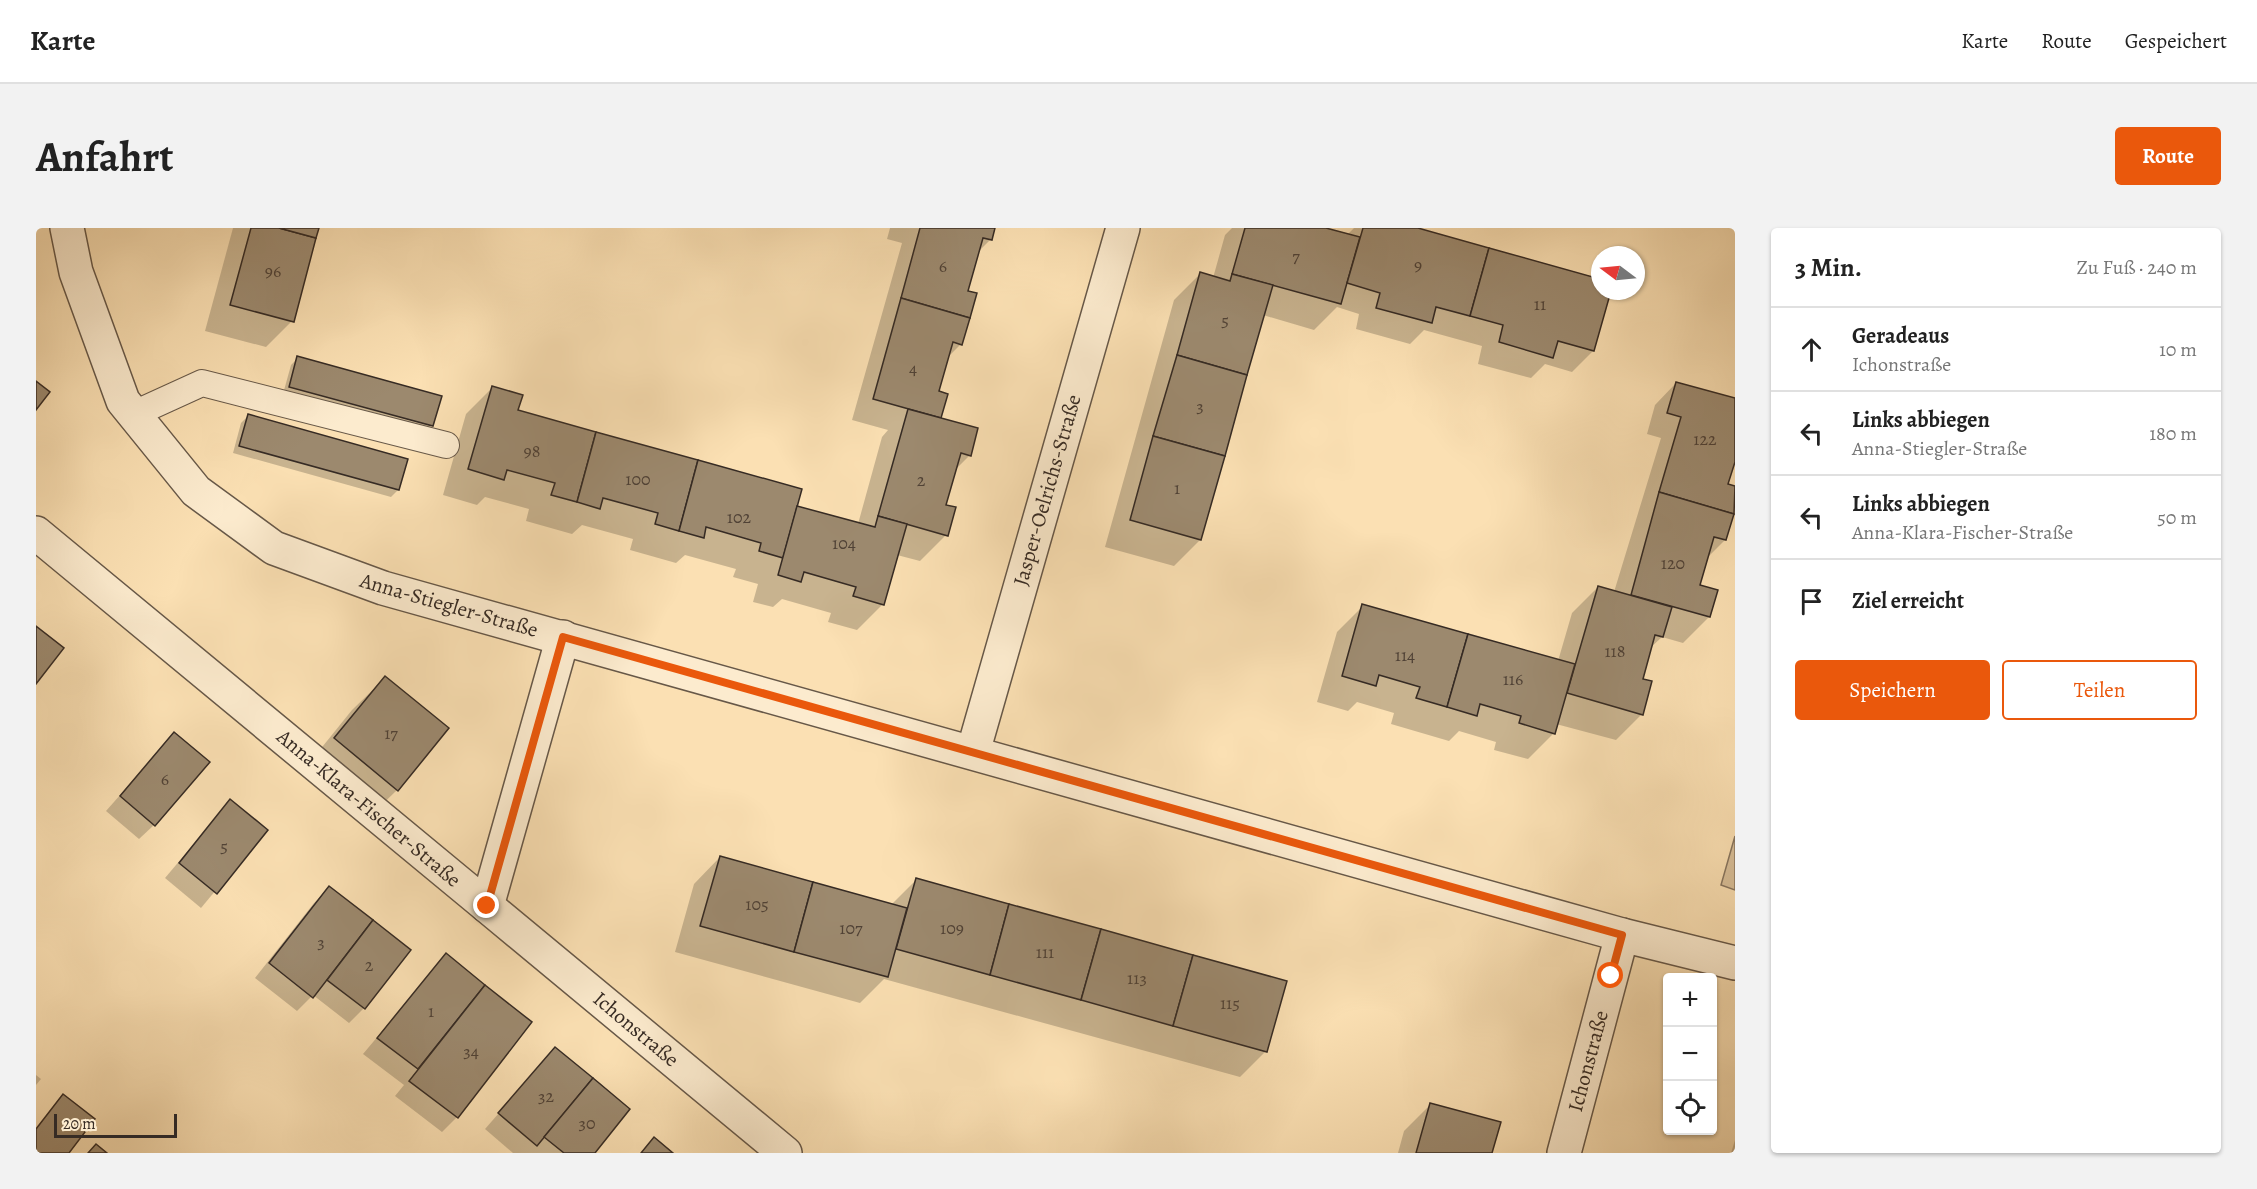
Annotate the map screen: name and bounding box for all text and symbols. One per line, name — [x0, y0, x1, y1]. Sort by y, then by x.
text: Karte — [30, 22, 95, 60]
text: Karte — [1961, 27, 2008, 55]
text: Route — [2041, 27, 2092, 55]
text: Gespeichert — [2125, 27, 2227, 55]
button: Route — [2115, 127, 2221, 185]
text: Anfahrt — [36, 128, 173, 185]
house number: 7 — [1292, 244, 1300, 268]
north arrow — [1591, 246, 1645, 300]
text: 3 Min. — [1795, 250, 1862, 285]
house number: 9 — [1414, 253, 1422, 277]
house number: 6 — [939, 254, 947, 278]
text: Zu Fuß · 240 m — [2076, 254, 2197, 281]
house number: 96 — [265, 259, 281, 283]
house number: 11 — [1534, 292, 1546, 316]
house number: 5 — [1221, 308, 1229, 332]
text: Geradeaus — [1852, 321, 1949, 351]
icon: ahead — [1795, 333, 1828, 366]
text: 10 m — [2159, 336, 2197, 363]
text: Ichonstraße — [1852, 351, 1951, 378]
house number: 4 — [909, 356, 917, 380]
street label: Jasper-Oelrichs-Straße — [1006, 391, 1088, 589]
house number: 3 — [1196, 394, 1204, 418]
text: Links abbiegen — [1852, 405, 1990, 435]
icon: left — [1795, 417, 1828, 450]
text: 180 m — [2149, 420, 2197, 447]
house number: 122 — [1693, 427, 1717, 451]
text: Anna-Stiegler-Straße — [1852, 435, 2027, 462]
house number: 98 — [524, 439, 540, 463]
house number: 100 — [625, 467, 651, 491]
house number: 2 — [917, 468, 926, 492]
house number: 1 — [1174, 476, 1180, 500]
text: Links abbiegen — [1852, 489, 1990, 519]
icon: left — [1795, 501, 1828, 534]
text: 50 m — [2157, 504, 2197, 531]
house number: 102 — [727, 505, 752, 529]
text: Anna-Klara-Fischer-Straße — [1852, 519, 2073, 546]
house number: 104 — [832, 531, 856, 555]
house number: 120 — [1661, 551, 1685, 575]
street label: Anna-Stiegler-Straße — [356, 566, 541, 644]
icon: arrive — [1795, 585, 1828, 618]
text: Ziel erreicht — [1852, 586, 1964, 616]
house number: 118 — [1604, 639, 1626, 663]
house number: 114 — [1395, 643, 1415, 667]
button: Speichern — [1795, 660, 1990, 720]
button: Teilen — [2002, 660, 2197, 720]
house number: 116 — [1503, 667, 1523, 691]
house number: 17 — [384, 721, 398, 745]
street label: Anna-Klara-Fischer-Straße — [270, 722, 467, 893]
house number: 6 — [161, 767, 169, 791]
house number: 5 — [220, 834, 228, 858]
route end — [473, 892, 499, 918]
house number: 105 — [745, 892, 769, 916]
house number: 107 — [839, 916, 863, 940]
house number: 109 — [940, 916, 964, 940]
house number: 3 — [317, 930, 325, 954]
house number: 111 — [1036, 940, 1054, 964]
house number: 2 — [365, 953, 374, 977]
route start — [1597, 962, 1623, 988]
house number: 113 — [1127, 966, 1147, 990]
map controls — [1663, 973, 1717, 1135]
button: + — [1663, 973, 1717, 1027]
street label: Ichonstraße — [587, 985, 685, 1073]
house number: 115 — [1220, 991, 1240, 1015]
house number: 1 — [428, 999, 434, 1023]
street label: Ichonstraße — [1561, 1007, 1615, 1115]
button: − — [1663, 1027, 1717, 1081]
house number: 34 — [463, 1039, 479, 1063]
button: locate — [1663, 1081, 1717, 1135]
house number: 32 — [538, 1084, 554, 1108]
scale bar — [54, 1111, 177, 1138]
house number: 30 — [578, 1111, 596, 1135]
text: 20 m — [63, 1113, 96, 1135]

